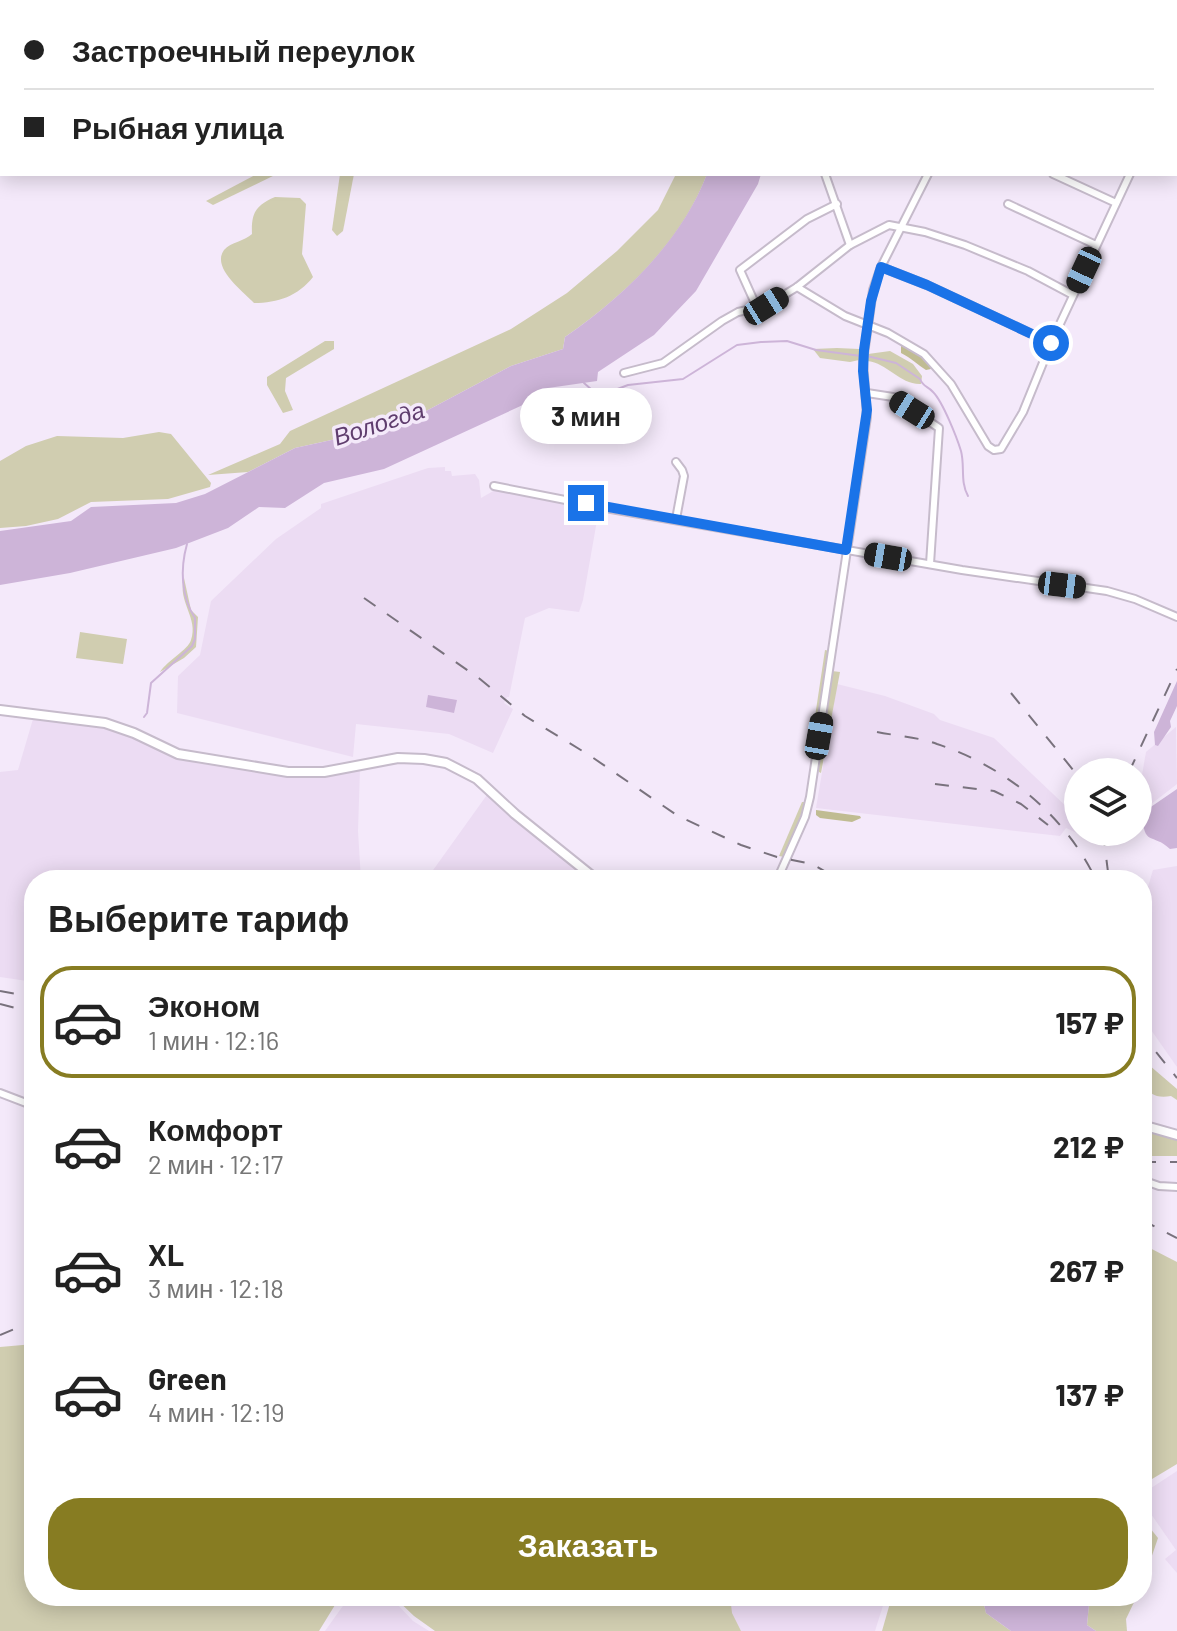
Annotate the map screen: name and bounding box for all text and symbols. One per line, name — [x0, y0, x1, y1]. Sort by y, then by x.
text: Застроечный переулок — [72, 32, 415, 68]
text: Рыбная улица — [72, 109, 284, 145]
car — [1063, 243, 1105, 297]
car — [739, 283, 793, 329]
route start — [1033, 325, 1069, 361]
callout: 3 мин — [520, 387, 652, 443]
car — [885, 387, 939, 433]
water label: Вологда — [329, 394, 428, 451]
text: 3 мин — [551, 400, 621, 431]
route end — [568, 485, 604, 521]
car — [862, 541, 914, 573]
car — [1037, 570, 1087, 600]
car — [803, 710, 835, 762]
map controls — [1064, 758, 1152, 846]
button: layers — [1064, 758, 1152, 846]
text: Выберите тариф — [48, 896, 349, 939]
icon: car — [52, 986, 124, 1058]
text: Эконом — [148, 987, 261, 1023]
text: 157 ₽ — [1055, 1004, 1124, 1040]
text: 1 мин · 12:16 — [148, 1024, 279, 1055]
icon: car — [52, 1110, 124, 1182]
text: Комфорт — [148, 1111, 283, 1147]
text: 212 ₽ — [1053, 1128, 1124, 1164]
text: 2 мин · 12:17 — [148, 1148, 283, 1179]
icon: car — [52, 1234, 124, 1306]
text: XL — [148, 1236, 184, 1272]
text: 267 ₽ — [1049, 1252, 1124, 1288]
text: 3 мин · 12:18 — [148, 1272, 284, 1303]
icon: car — [52, 1358, 124, 1430]
text: Green — [148, 1360, 227, 1396]
text: 137 ₽ — [1055, 1376, 1124, 1412]
text: 4 мин · 12:19 — [148, 1396, 285, 1427]
button: Заказать — [48, 1498, 1128, 1590]

